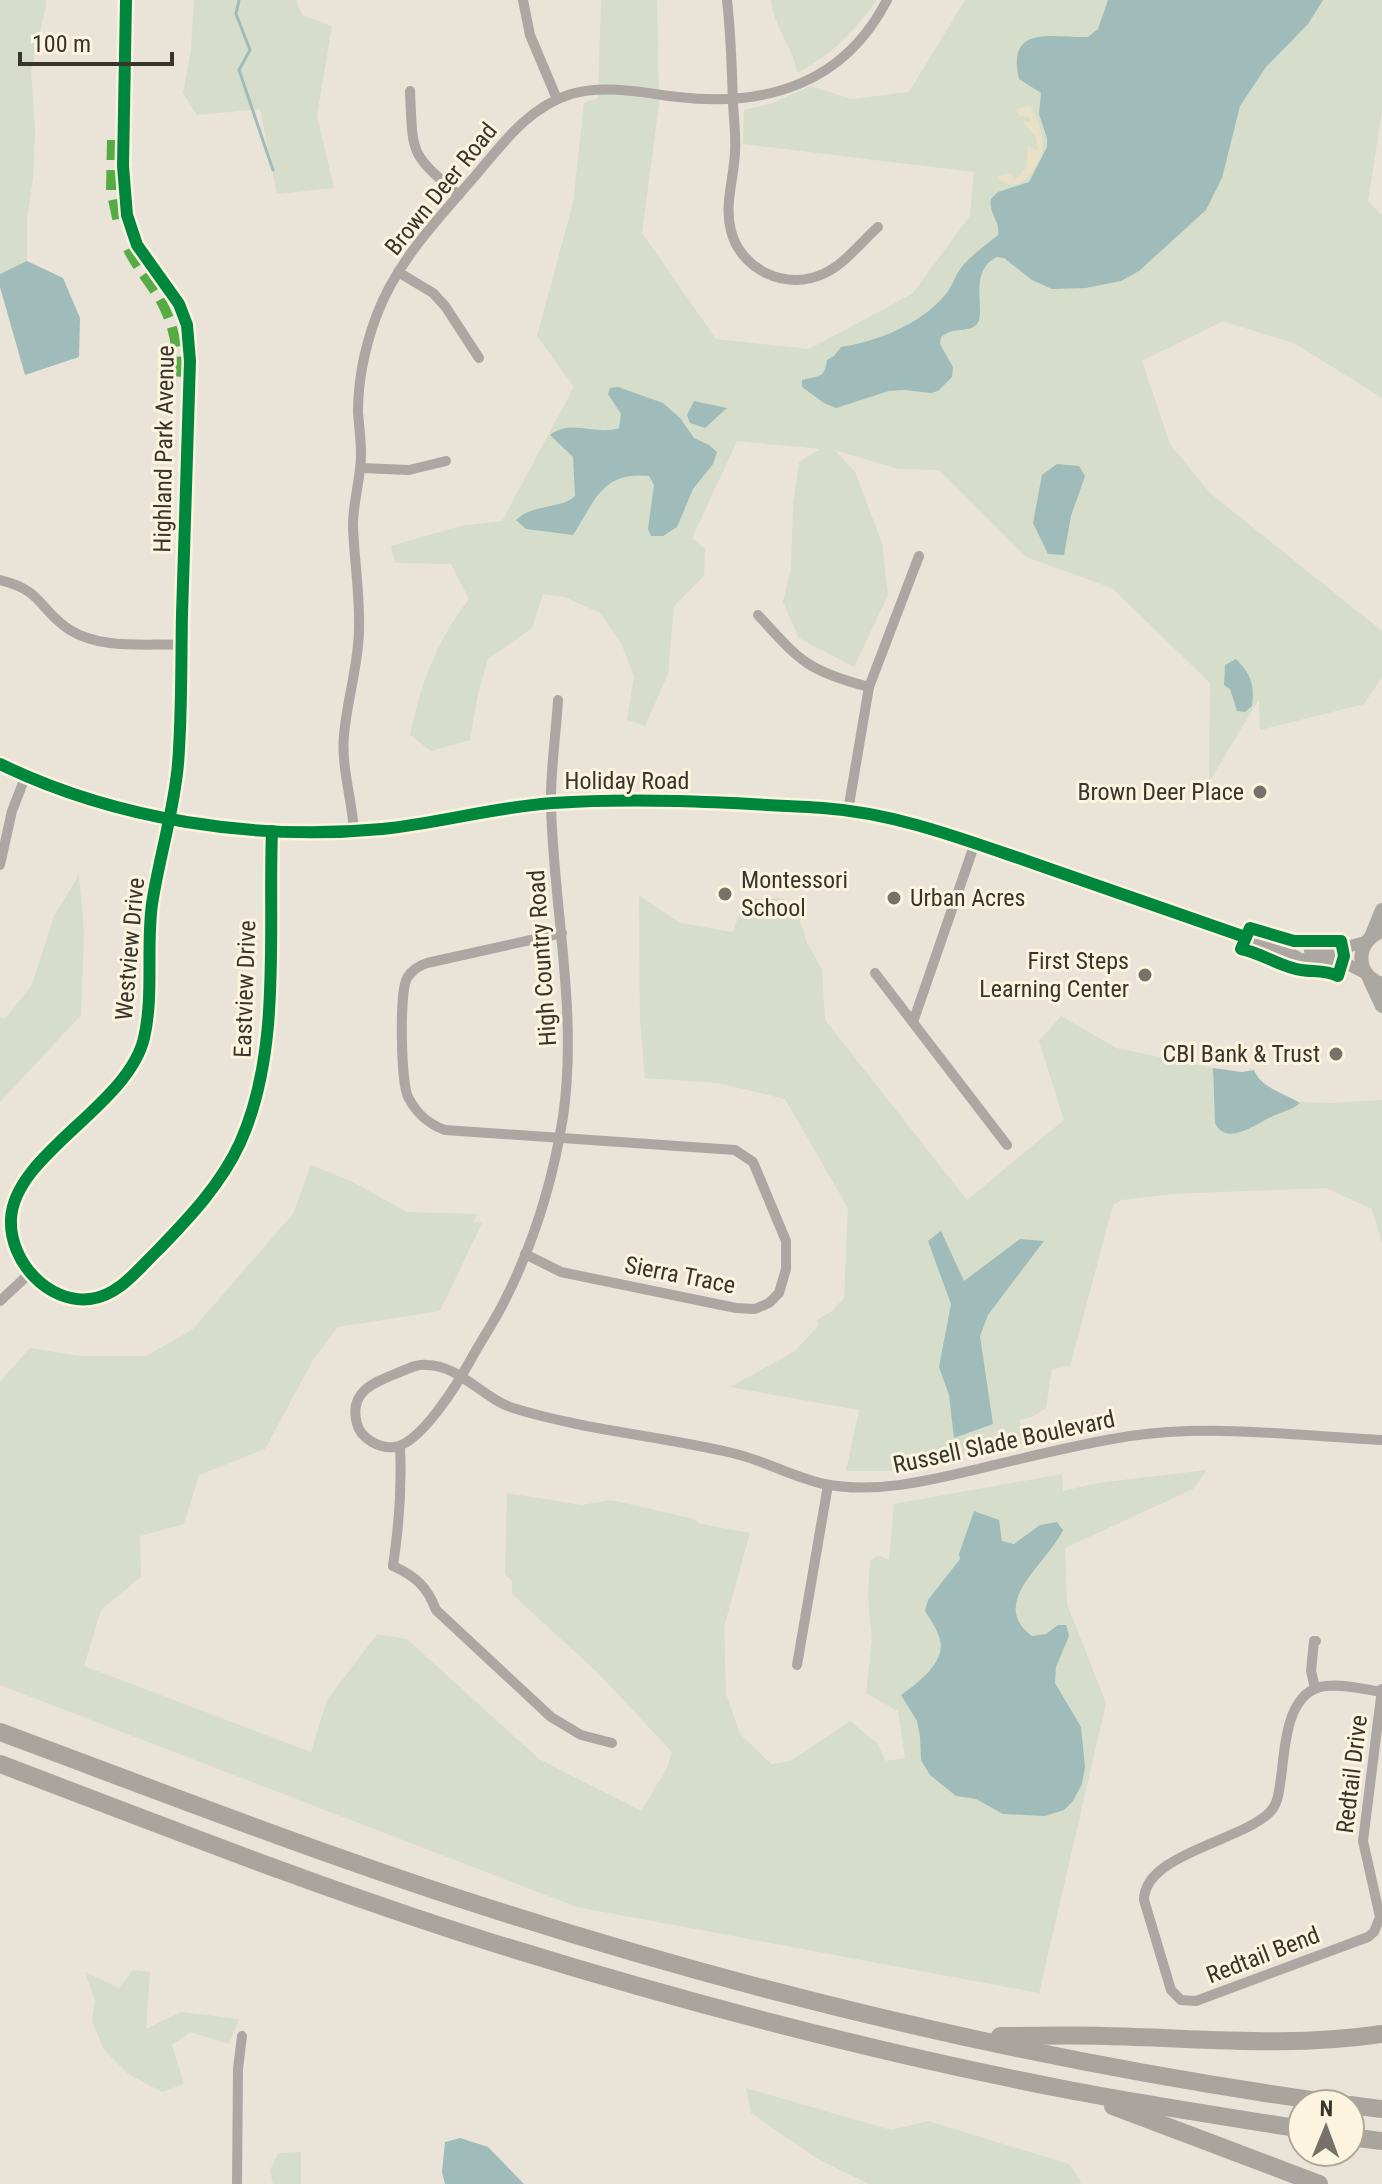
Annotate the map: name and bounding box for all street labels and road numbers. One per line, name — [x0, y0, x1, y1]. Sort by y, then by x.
street label: Brown Deer Road — [379, 117, 503, 261]
street label: Highland Park Avenue — [148, 345, 180, 553]
street label: Holiday Road — [565, 767, 689, 795]
street label: High Country Road — [522, 869, 562, 1047]
street label: Westview Drive — [110, 876, 150, 1022]
street label: Eastview Drive — [229, 920, 261, 1058]
street label: Sierra Trace — [622, 1251, 738, 1299]
street label: Russell Slade Boulevard — [891, 1405, 1117, 1479]
street label: Redtail Drive — [1331, 1713, 1373, 1835]
street label: Redtail Bend — [1202, 1921, 1324, 1989]

